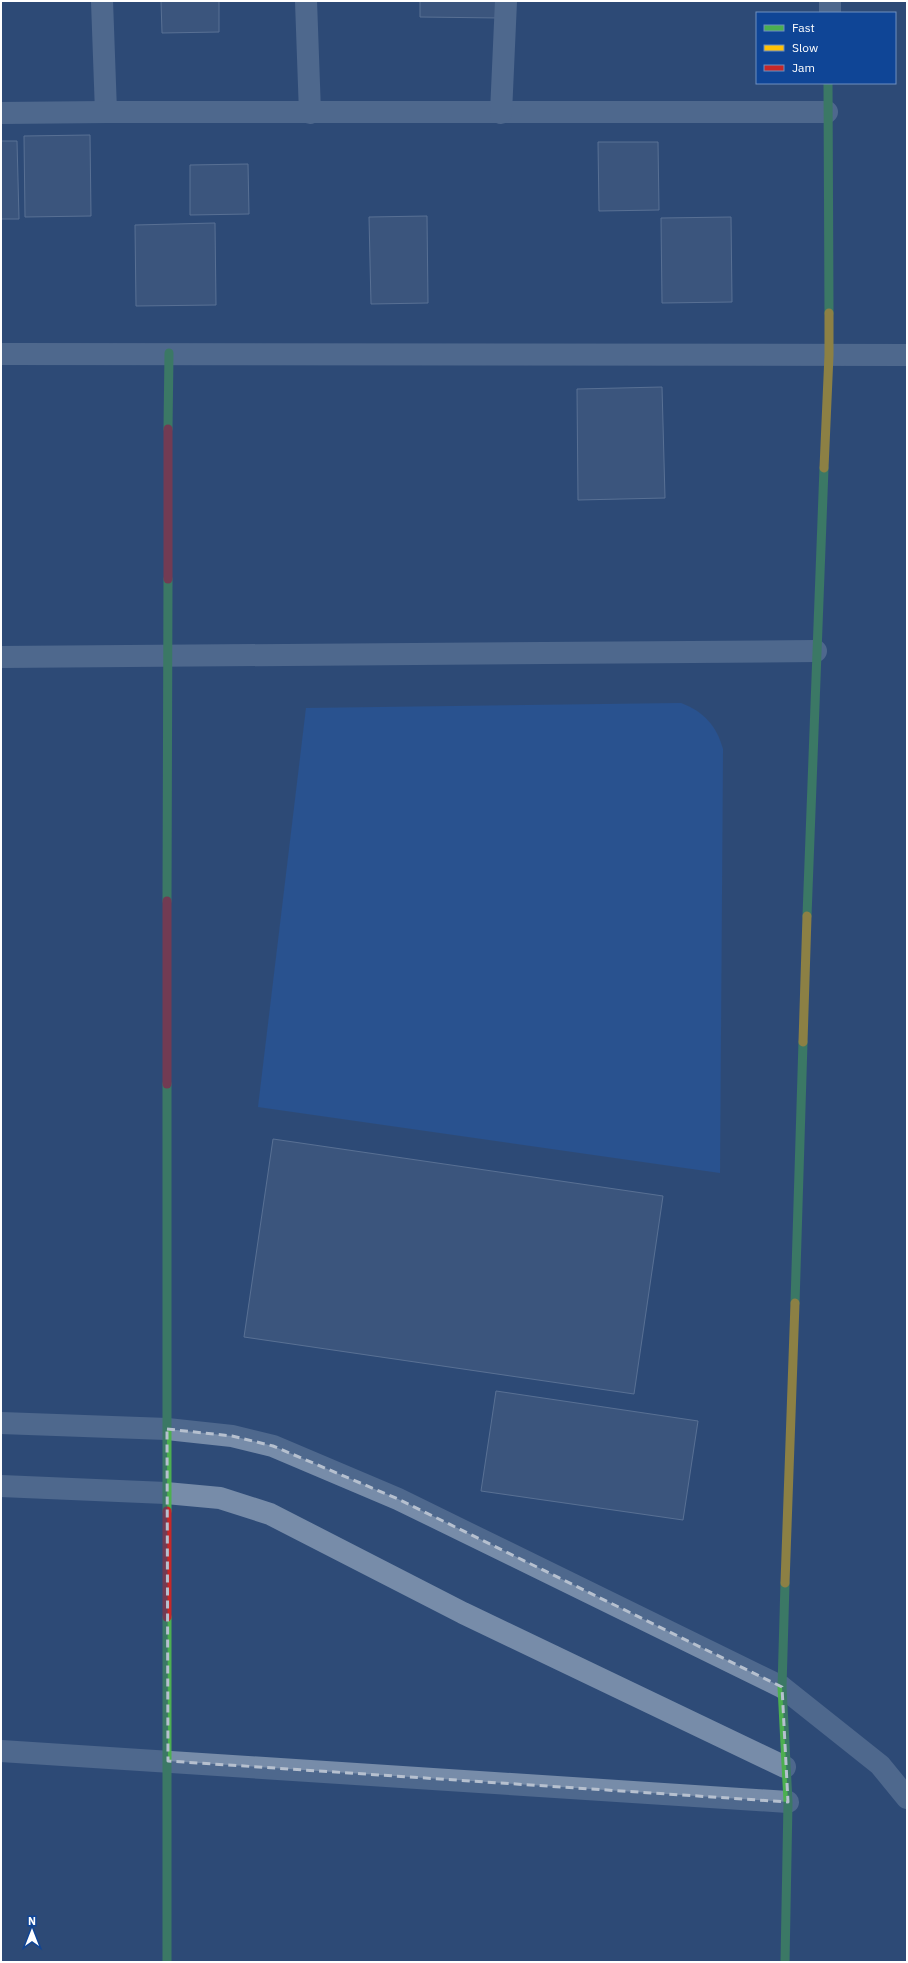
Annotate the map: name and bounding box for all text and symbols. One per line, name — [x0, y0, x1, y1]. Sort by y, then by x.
legend — [756, 12, 896, 84]
text: Fast — [792, 20, 815, 35]
text: Slow — [792, 40, 818, 55]
text: Jam — [792, 60, 815, 75]
north arrow — [12, 1911, 52, 1951]
text: N — [28, 1914, 36, 1928]

